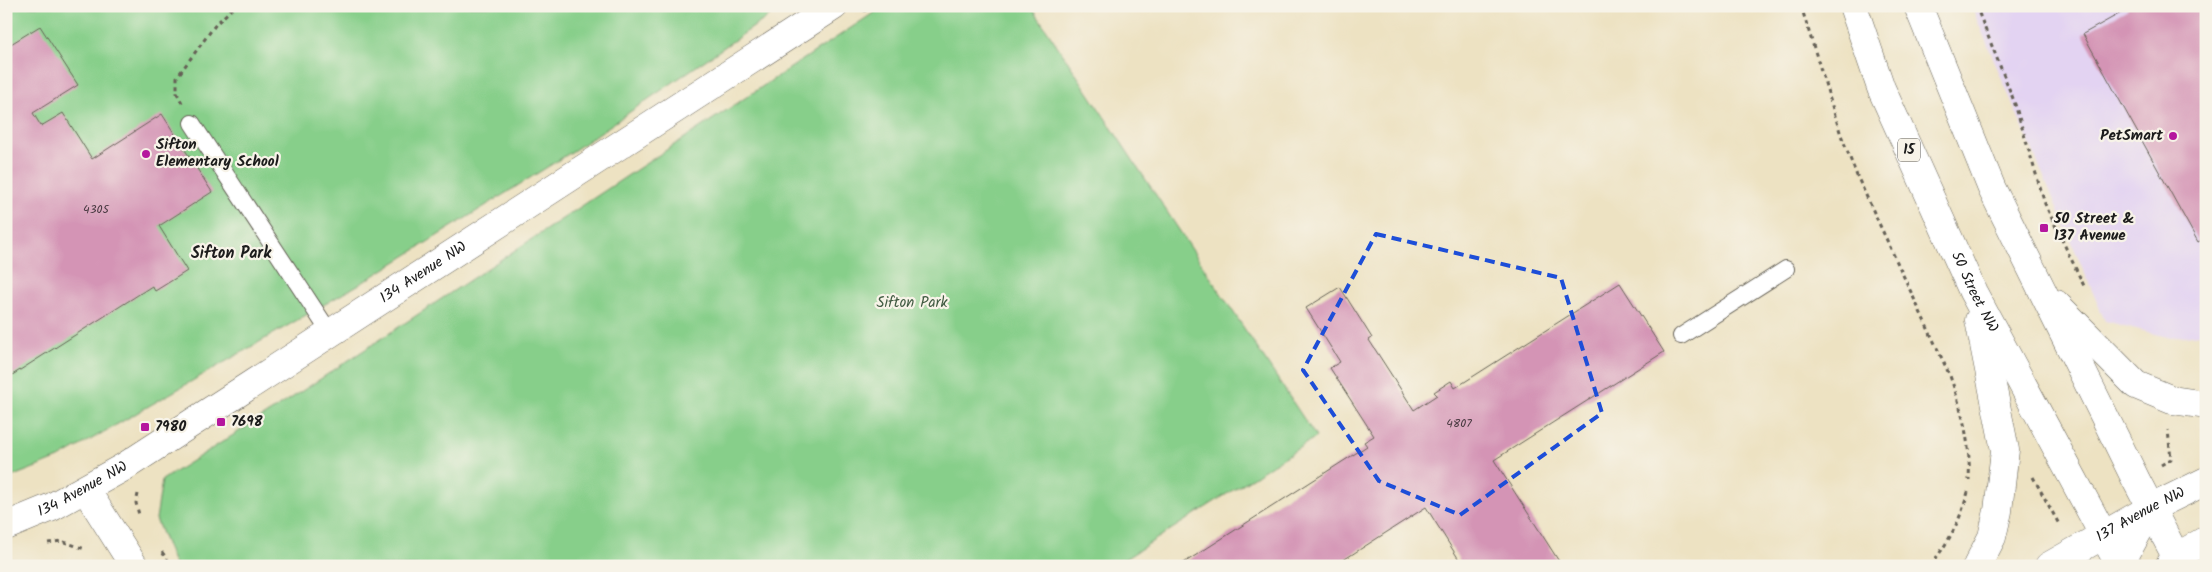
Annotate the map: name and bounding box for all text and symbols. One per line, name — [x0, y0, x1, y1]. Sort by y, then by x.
place label: PetSmart — [2100, 124, 2163, 148]
marker: PetSmart — [2167, 130, 2179, 142]
place label: Sifton Elementary School — [156, 133, 279, 174]
road number: 15 — [1898, 138, 1920, 162]
marker: Sifton Elementary School — [140, 148, 152, 160]
house number: 4305 — [83, 200, 111, 219]
place label: 50 Street & 137 Avenue — [2053, 207, 2135, 248]
marker: 50 Street & 137 Avenue — [2038, 222, 2050, 234]
street label: 134 Avenue NW — [375, 235, 472, 310]
district label: Sifton Park — [191, 241, 272, 266]
street label: 50 Street NW — [1944, 248, 2005, 337]
park label: Sifton Park — [877, 291, 948, 315]
place label: 7698 — [231, 410, 263, 434]
house number: 4807 — [1446, 414, 1472, 433]
place label: 7980 — [155, 415, 187, 439]
marker: 7698 — [215, 416, 227, 428]
marker: 7980 — [139, 421, 151, 433]
street label: 134 Avenue NW — [34, 455, 132, 524]
street label: 137 Avenue NW — [2092, 481, 2190, 549]

